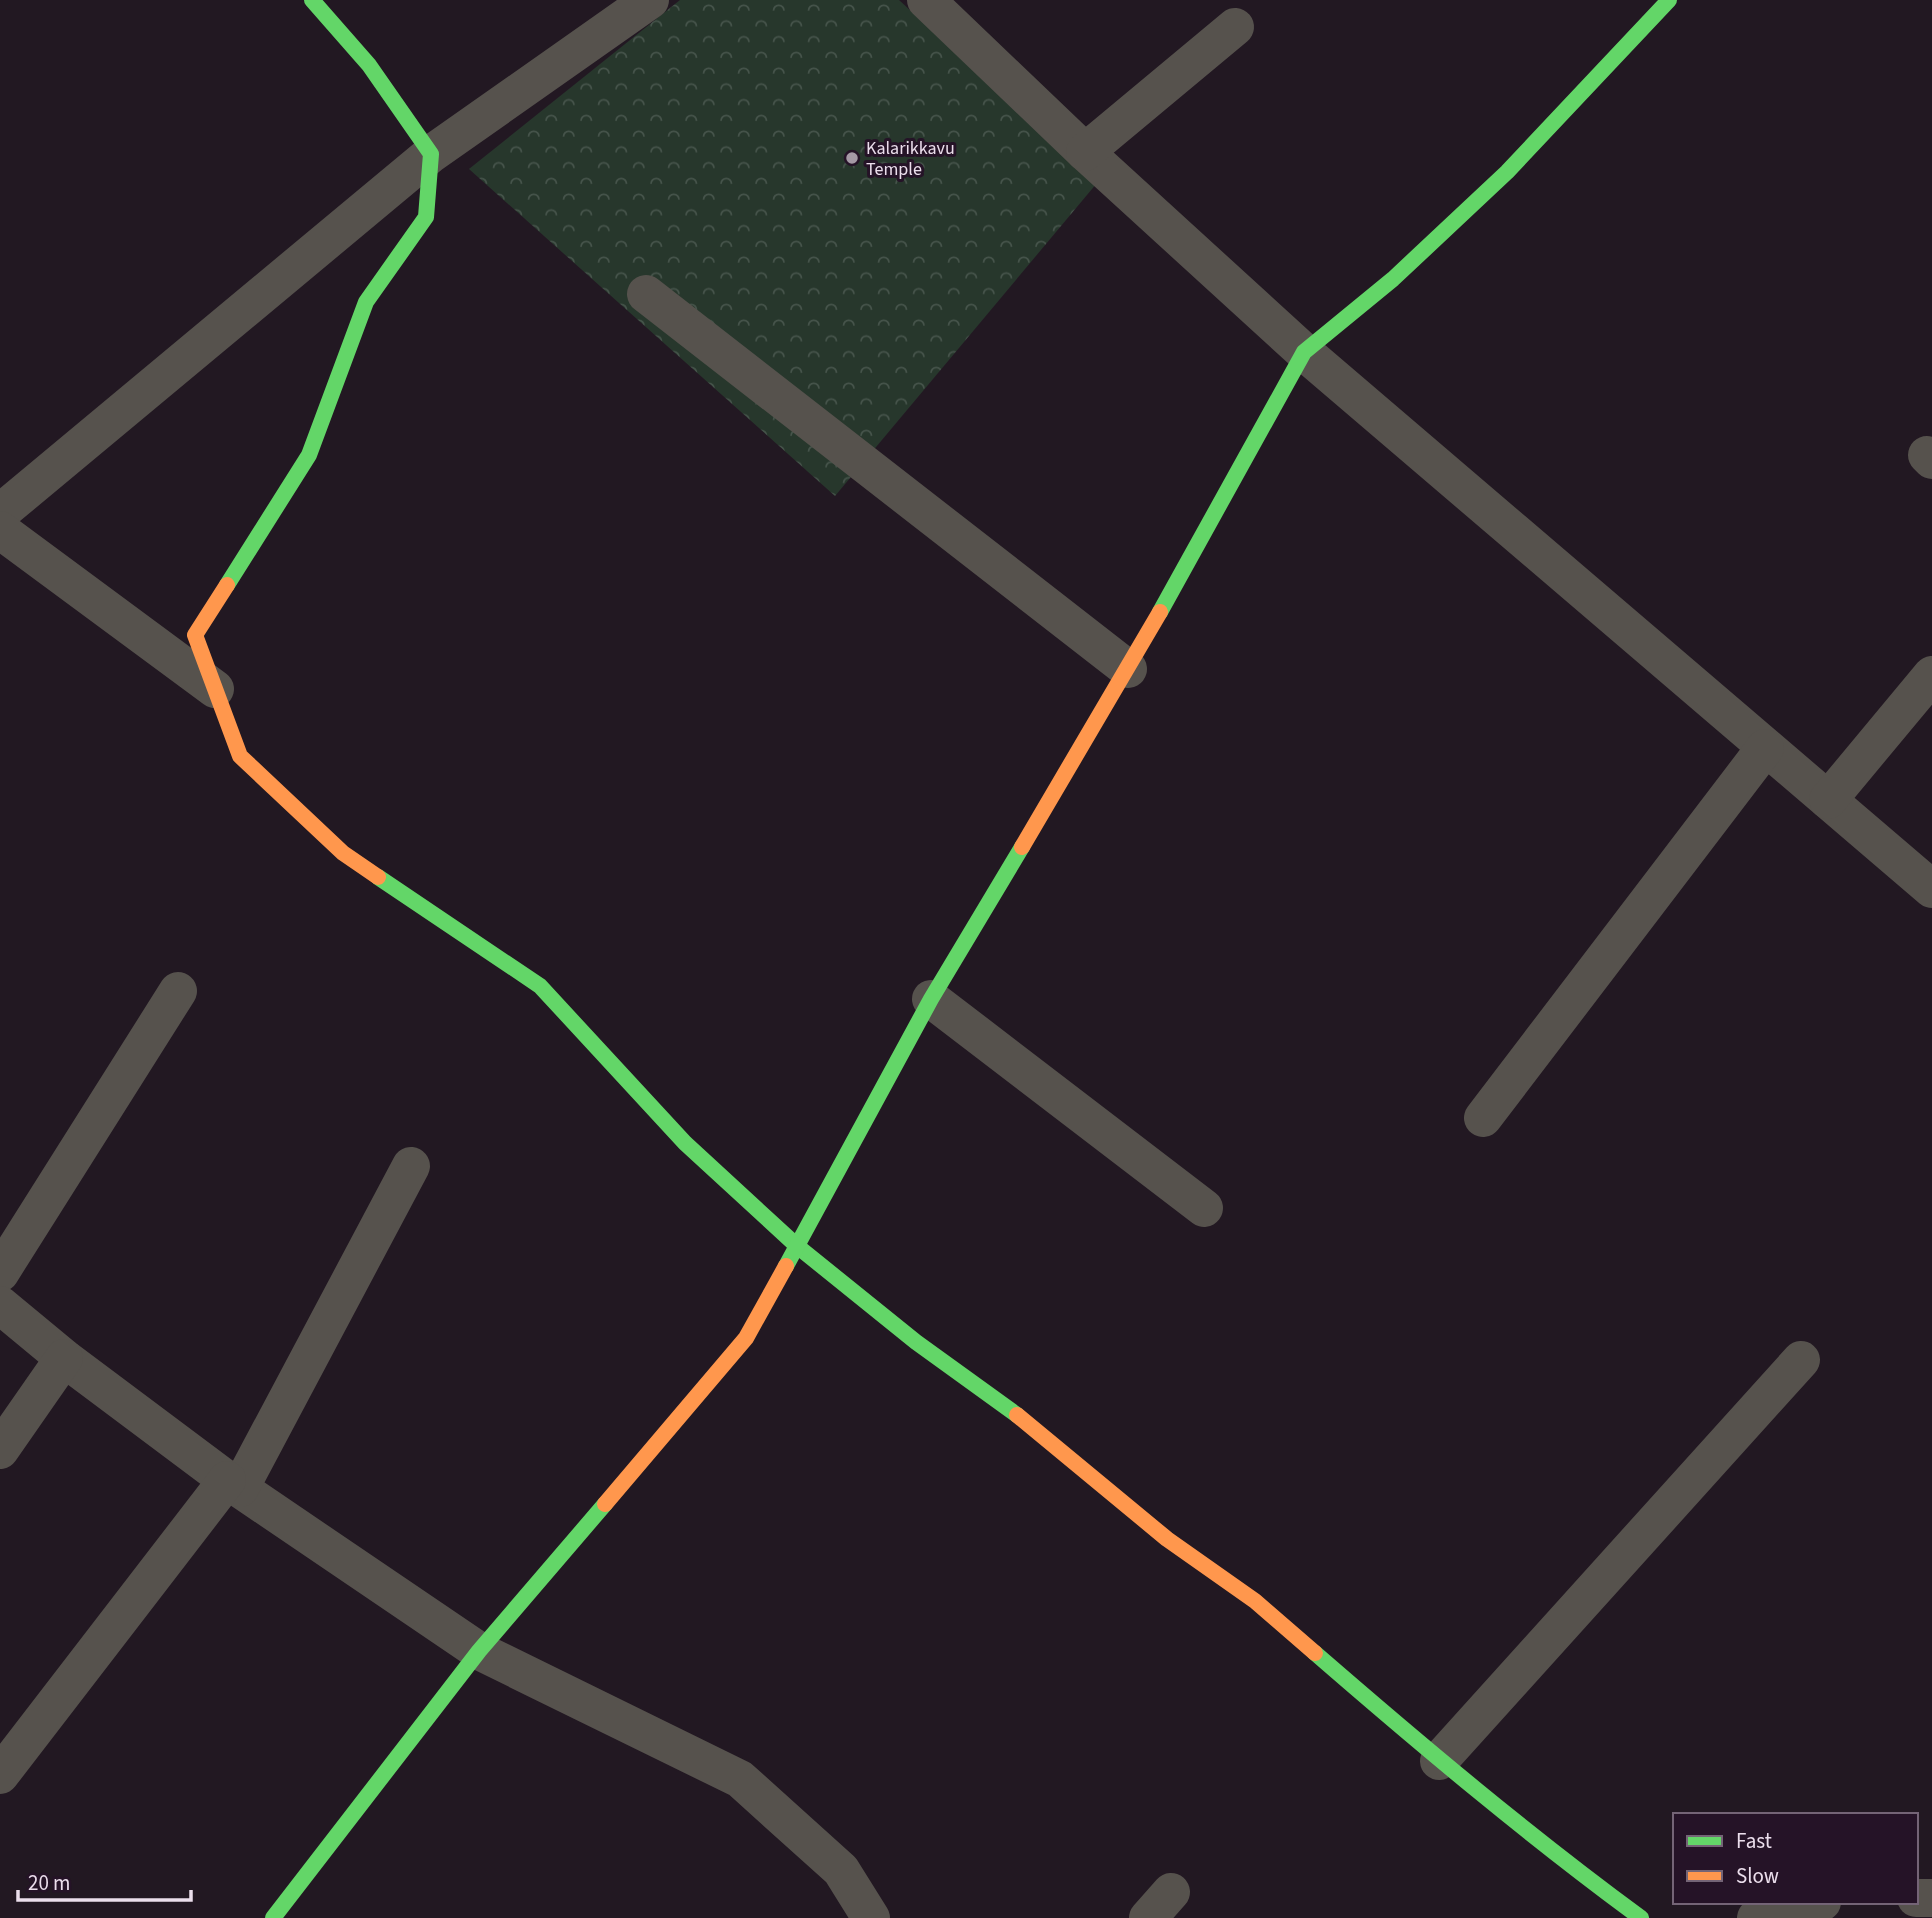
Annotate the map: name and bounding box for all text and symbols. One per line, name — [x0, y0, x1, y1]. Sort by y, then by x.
place label: Kalarikkavu Temple — [866, 136, 955, 182]
marker: Kalarikkavu Temple — [844, 150, 860, 166]
legend — [1673, 1813, 1918, 1904]
text: Fast — [1736, 1826, 1772, 1856]
scale bar — [18, 1858, 191, 1902]
text: Slow — [1736, 1861, 1779, 1891]
text: 20 m — [28, 1868, 70, 1898]

